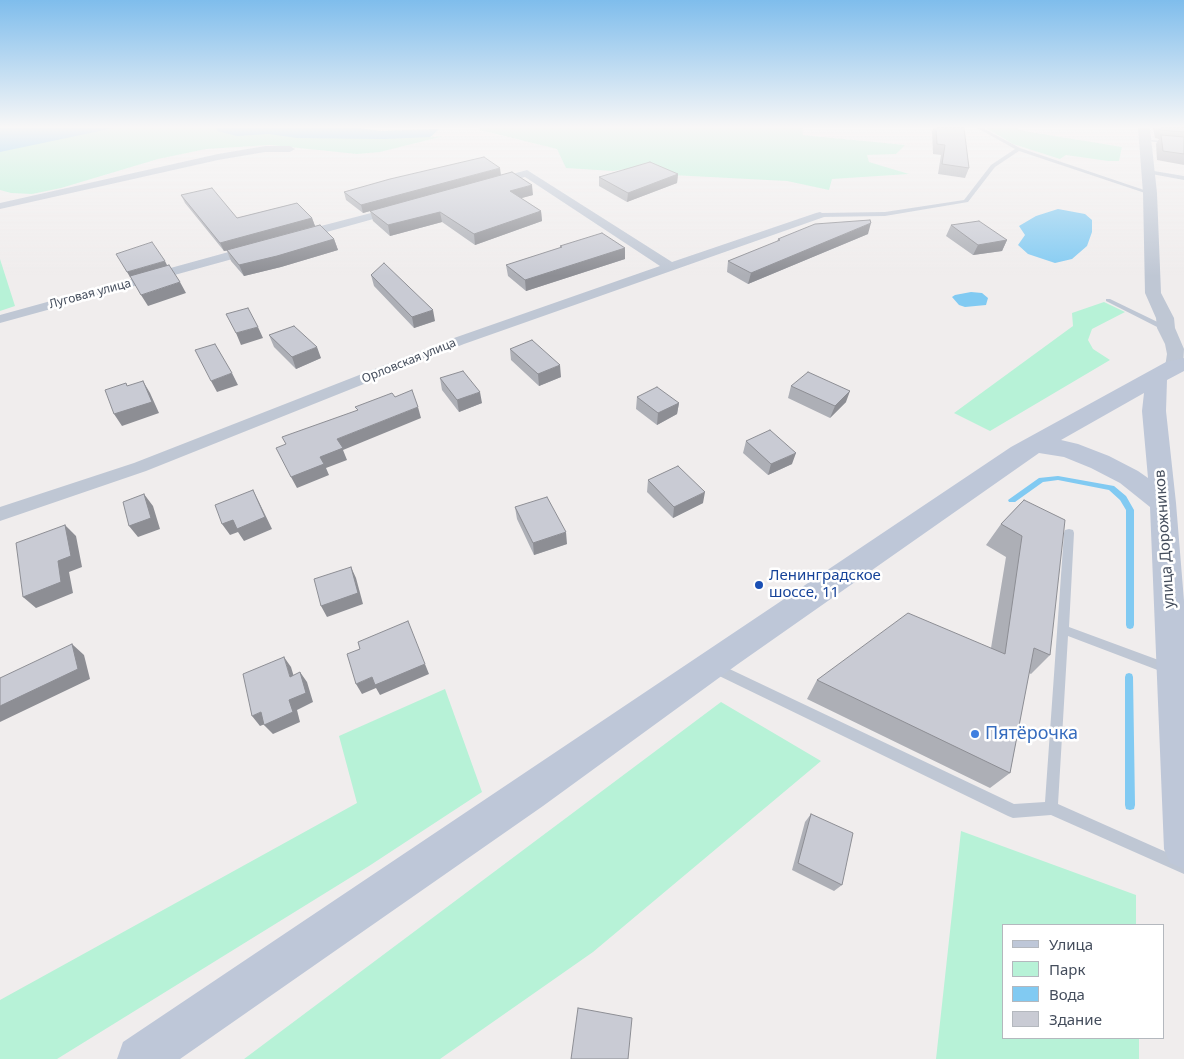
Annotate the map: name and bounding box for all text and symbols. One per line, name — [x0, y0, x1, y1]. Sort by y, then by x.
street label: Луговая улица — [47, 276, 133, 312]
street label: Орловская улица — [360, 336, 458, 386]
street label: улица Дорожников — [1151, 469, 1179, 609]
place label: Ленинградское шоссе, 11 — [769, 567, 881, 602]
marker: Ленинградское шоссе, 11 — [753, 579, 765, 591]
place label: Пятёрочка — [985, 723, 1078, 745]
marker: Пятёрочка — [969, 728, 981, 740]
legend — [1002, 924, 1164, 1039]
text: Улица — [1049, 934, 1093, 954]
text: Парк — [1049, 959, 1085, 979]
text: Вода — [1049, 984, 1085, 1004]
text: Здание — [1049, 1009, 1102, 1029]

